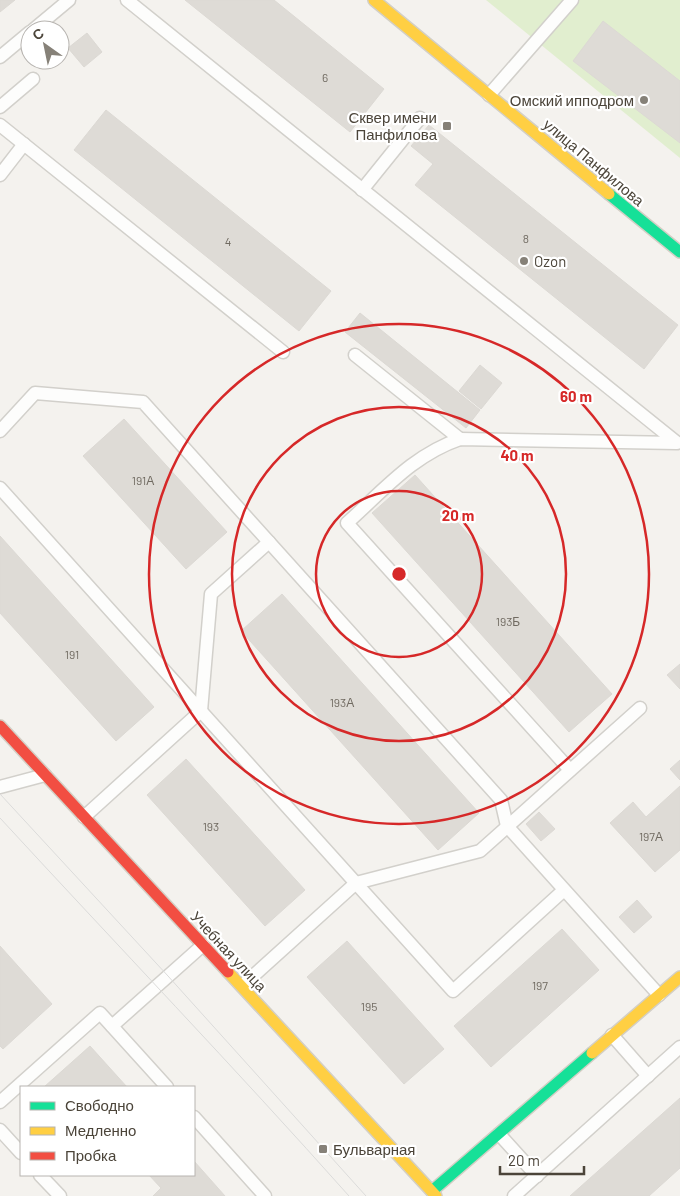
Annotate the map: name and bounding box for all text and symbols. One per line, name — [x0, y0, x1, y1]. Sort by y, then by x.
north arrow — [20, 20, 70, 70]
text: С — [29, 24, 47, 44]
house number: 6 — [322, 70, 328, 84]
place label: Омский ипподром — [510, 91, 634, 109]
marker: Омский ипподром — [638, 94, 650, 106]
place label: Сквер имени Панфилова — [348, 108, 438, 143]
street label: улица Панфилова — [540, 115, 648, 210]
marker: Сквер имени Панфилова — [441, 120, 453, 132]
house number: 8 — [523, 231, 529, 245]
house number: 4 — [225, 234, 231, 248]
place label: Ozon — [534, 252, 566, 270]
marker: Ozon — [518, 255, 530, 267]
text: 60 m — [560, 387, 592, 405]
text: 40 m — [500, 446, 534, 464]
house number: 191А — [132, 473, 154, 487]
text: 20 m — [442, 506, 474, 524]
centre of rings — [390, 565, 408, 583]
house number: 193Б — [496, 614, 520, 628]
house number: 191 — [65, 647, 79, 661]
house number: 193А — [330, 695, 354, 709]
house number: 193 — [203, 819, 219, 833]
house number: 197А — [639, 829, 663, 843]
street label: Учебная улица — [187, 907, 271, 995]
house number: 197 — [532, 978, 548, 992]
house number: 195 — [361, 999, 377, 1013]
legend — [20, 1086, 195, 1176]
text: Свободно — [65, 1096, 134, 1114]
text: Медленно — [65, 1121, 136, 1139]
place label: Бульварная — [333, 1140, 416, 1158]
marker: Бульварная — [317, 1143, 329, 1155]
scale bar — [500, 1144, 584, 1176]
text: Пробка — [65, 1146, 117, 1164]
text: 20 m — [508, 1151, 540, 1169]

